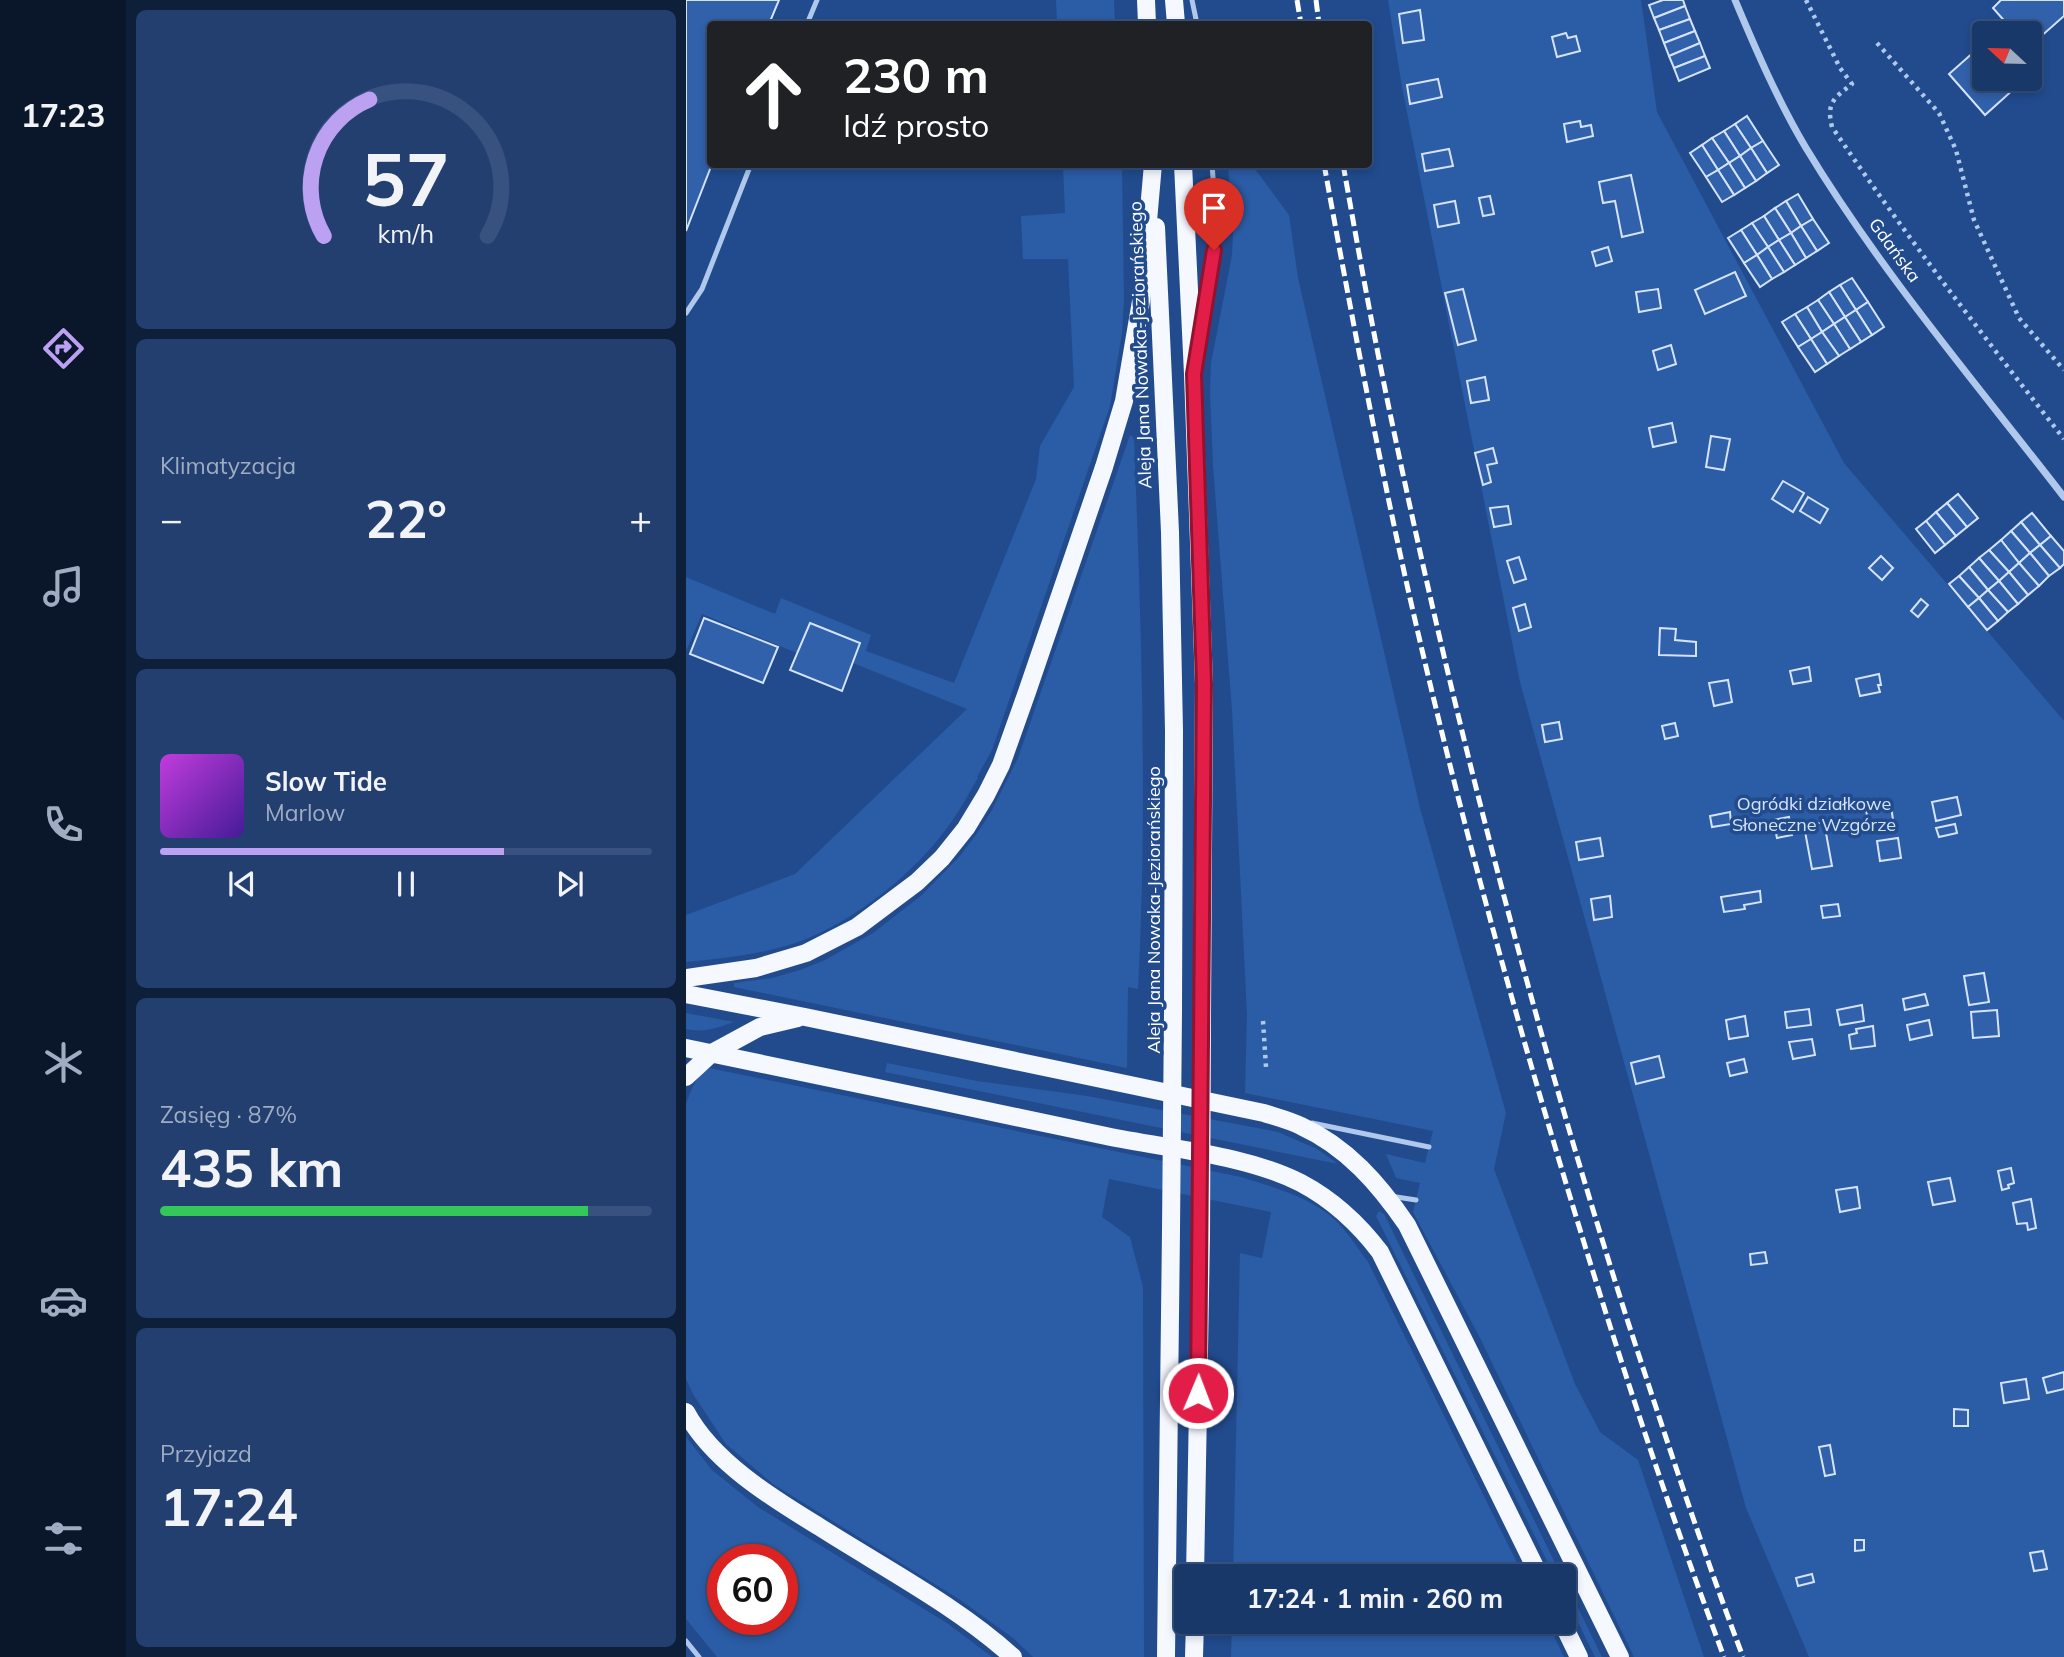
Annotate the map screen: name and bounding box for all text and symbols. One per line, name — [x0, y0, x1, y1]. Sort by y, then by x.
north arrow — [1972, 21, 2042, 91]
map controls — [1972, 21, 2042, 91]
text: 230 m — [843, 44, 989, 105]
icon: ahead — [728, 49, 819, 140]
text: 17:23 — [21, 95, 105, 135]
text: Idź prosto — [843, 105, 989, 145]
text: 57 — [362, 133, 450, 224]
pin — [1184, 178, 1244, 250]
icon: arrive — [1195, 189, 1233, 227]
street label: Aleja Jana Nowaka-Jeziorańskiego — [1123, 201, 1157, 489]
street label: Gdańska — [1864, 213, 1926, 287]
text: km/h — [378, 218, 434, 249]
icon: directions — [39, 324, 88, 373]
text: Klimatyzacja — [160, 451, 296, 480]
text: 22° — [365, 486, 447, 551]
text: − — [160, 495, 183, 543]
text: + — [629, 495, 652, 543]
icon: music — [39, 562, 88, 611]
text: Slow Tide — [265, 765, 387, 798]
street label: Aleja Jana Nowaka-Jeziorańskiego — [1142, 766, 1165, 1054]
park label: Ogródki działkowe Słoneczne Wzgórze — [1732, 792, 1896, 836]
text: Marlow — [265, 798, 345, 827]
icon: phone — [39, 800, 88, 849]
icon: previous — [223, 865, 261, 903]
icon: pause — [387, 865, 425, 903]
icon: next — [551, 865, 589, 903]
icon: climate — [39, 1038, 88, 1087]
text: Zasięg · 87% — [160, 1100, 297, 1129]
text: 435 km — [160, 1135, 343, 1200]
icon: car — [39, 1276, 88, 1325]
position arrow — [1161, 1356, 1235, 1430]
text: Przyjazd — [160, 1439, 252, 1468]
text: 17:24 — [160, 1474, 298, 1539]
icon: filters — [39, 1514, 88, 1563]
speed limit sign: 60 — [707, 1544, 798, 1635]
text: 17:24 · 1 min · 260 m — [1247, 1582, 1503, 1615]

